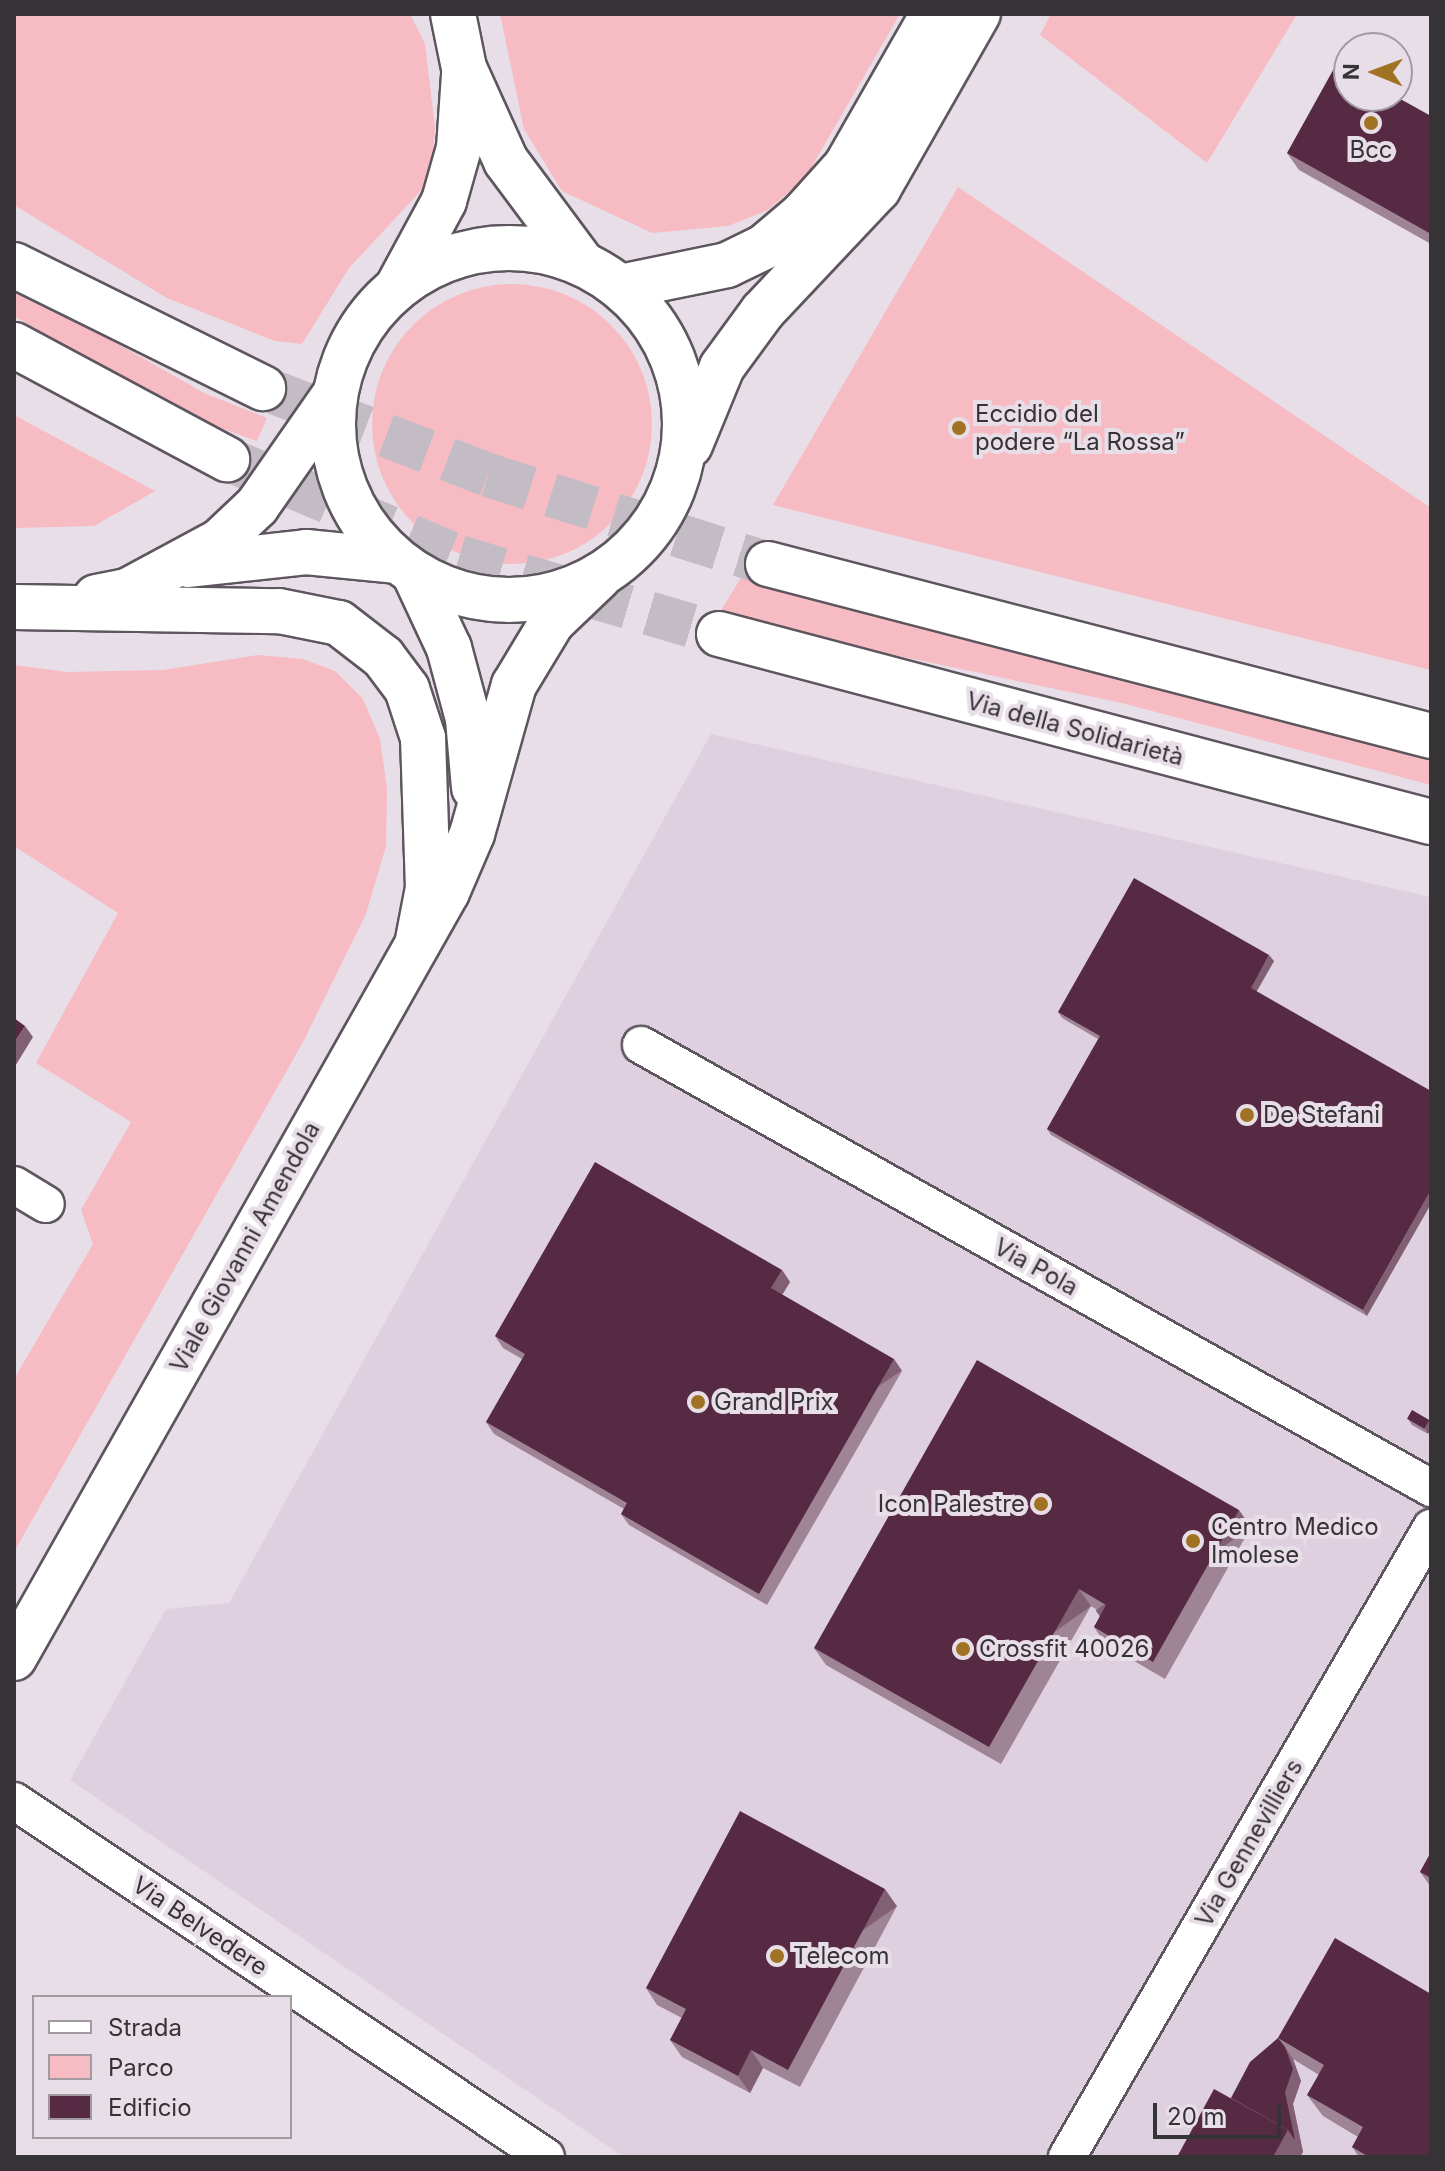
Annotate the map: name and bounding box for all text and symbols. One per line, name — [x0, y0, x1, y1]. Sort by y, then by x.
north arrow — [1333, 32, 1413, 112]
text: N — [1338, 63, 1364, 80]
marker: Bcc — [1362, 114, 1380, 132]
place label: Bcc — [1349, 136, 1393, 164]
place label: Eccidio del podere “La Rossa” — [975, 400, 1185, 456]
marker: Eccidio del podere “La Rossa” — [950, 419, 968, 437]
street label: Via della Solidarietà — [963, 686, 1187, 772]
place label: De Stefani — [1263, 1101, 1380, 1129]
marker: De Stefani — [1238, 1106, 1256, 1124]
street label: Viale Giovanni Amendola — [164, 1117, 326, 1377]
street label: Via Pola — [989, 1232, 1083, 1302]
place label: Grand Prix — [714, 1388, 834, 1416]
marker: Grand Prix — [689, 1393, 707, 1411]
place label: Icon Palestre — [878, 1490, 1025, 1518]
marker: Icon Palestre — [1032, 1495, 1050, 1513]
place label: Centro Medico Imolese — [1211, 1513, 1379, 1569]
marker: Centro Medico Imolese — [1182, 1530, 1204, 1552]
place label: Crossfit 40026 — [979, 1635, 1149, 1663]
marker: Crossfit 40026 — [954, 1640, 972, 1658]
street label: Via Gennevilliers — [1189, 1754, 1309, 1932]
street label: Via Belvedere — [127, 1870, 273, 1982]
place label: Telecom — [793, 1942, 890, 1970]
marker: Telecom — [768, 1947, 786, 1965]
legend — [32, 1995, 292, 2139]
text: Strada — [108, 2013, 182, 2042]
text: Parco — [108, 2053, 174, 2082]
scale bar — [1157, 2087, 1285, 2137]
text: Edificio — [108, 2093, 192, 2122]
text: 20 m — [1167, 2102, 1225, 2131]

